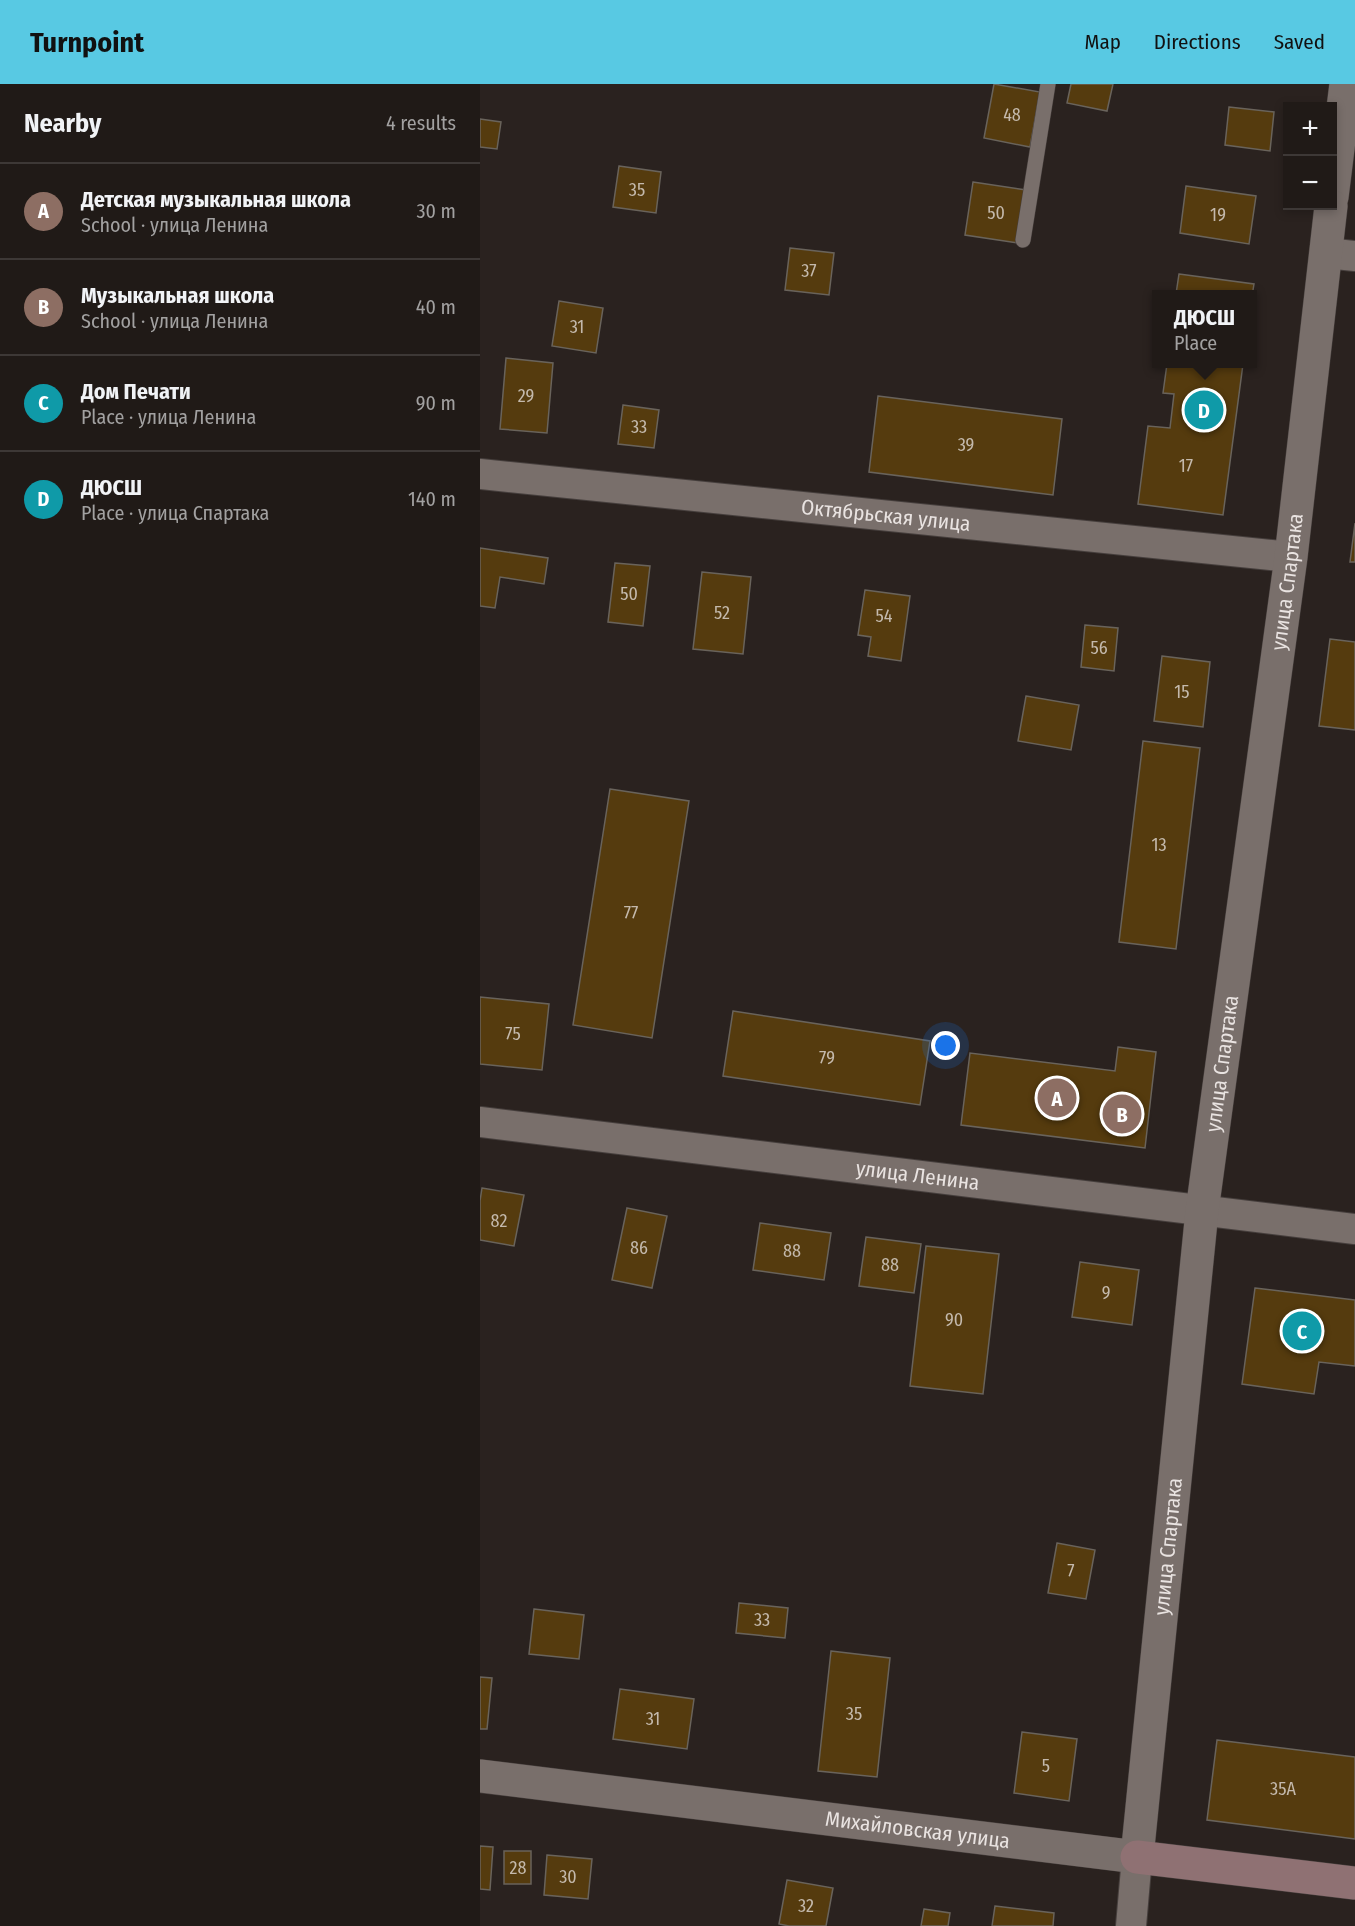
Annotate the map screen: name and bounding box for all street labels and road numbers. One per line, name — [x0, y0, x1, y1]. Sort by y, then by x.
street label: Октябрьская улица — [800, 494, 972, 537]
street label: улица Спартака — [1265, 512, 1309, 652]
street label: улица Спартака — [1200, 993, 1244, 1134]
street label: улица Ленина — [854, 1155, 981, 1196]
street label: улица Спартака — [1148, 1477, 1188, 1616]
street label: Михайловская улица — [824, 1806, 1012, 1854]

